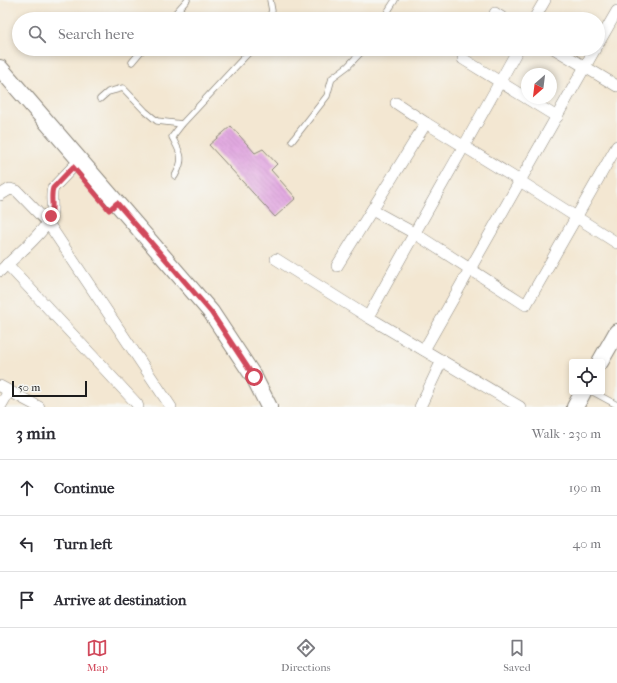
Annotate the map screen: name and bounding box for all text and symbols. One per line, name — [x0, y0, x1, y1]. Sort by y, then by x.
search box — [12, 12, 605, 56]
icon: search — [26, 23, 48, 45]
text: Search here — [58, 25, 134, 43]
north arrow — [521, 68, 557, 104]
route end — [42, 207, 60, 225]
map controls — [569, 359, 605, 395]
button: locate — [569, 359, 605, 395]
route start — [245, 368, 263, 386]
scale bar — [12, 379, 87, 398]
text: 50 m — [18, 381, 40, 394]
text: 3 min — [16, 423, 56, 443]
text: Walk · 230 m — [532, 426, 601, 441]
icon: ahead — [16, 477, 38, 499]
text: Continue — [54, 479, 114, 497]
text: 190 m — [569, 480, 601, 495]
icon: left — [16, 533, 38, 555]
text: Turn left — [54, 535, 112, 553]
text: 40 m — [573, 536, 601, 551]
icon: arrive — [16, 589, 38, 611]
text: Arrive at destination — [54, 591, 186, 609]
tab: Map — [86, 637, 108, 674]
tab: Directions — [281, 637, 331, 674]
tab: Saved — [503, 637, 531, 674]

